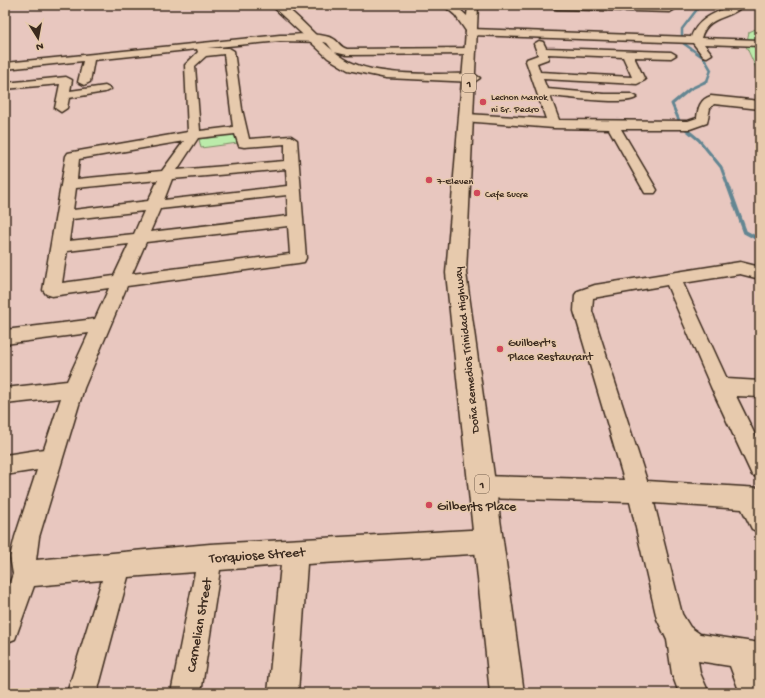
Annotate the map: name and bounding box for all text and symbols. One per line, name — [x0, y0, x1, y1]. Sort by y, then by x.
north arrow — [18, 18, 58, 58]
text: N — [35, 39, 44, 52]
road number: 1 — [462, 74, 476, 92]
place label: Lechon Manok ni Sr. Pedro — [491, 92, 549, 116]
marker: Lechon Manok ni Sr. Pedro — [478, 97, 488, 107]
marker: 7-Eleven — [424, 175, 434, 185]
place label: 7-Eleven — [436, 176, 474, 188]
marker: Cafe Sucre — [472, 188, 482, 198]
place label: Cafe Sucre — [485, 189, 529, 201]
street label: Doña Remedios Trinidad Highway — [452, 266, 484, 435]
place label: Guilbert's Place Restaurant — [507, 337, 594, 365]
marker: Guilbert's Place Restaurant — [495, 344, 505, 354]
road number: 1 — [475, 475, 489, 493]
place label: Gilberts Place — [437, 499, 517, 516]
marker: Gilberts Place — [424, 500, 434, 510]
street label: Torquiose Street — [208, 545, 307, 568]
street label: Carnelian Street — [184, 576, 217, 674]

